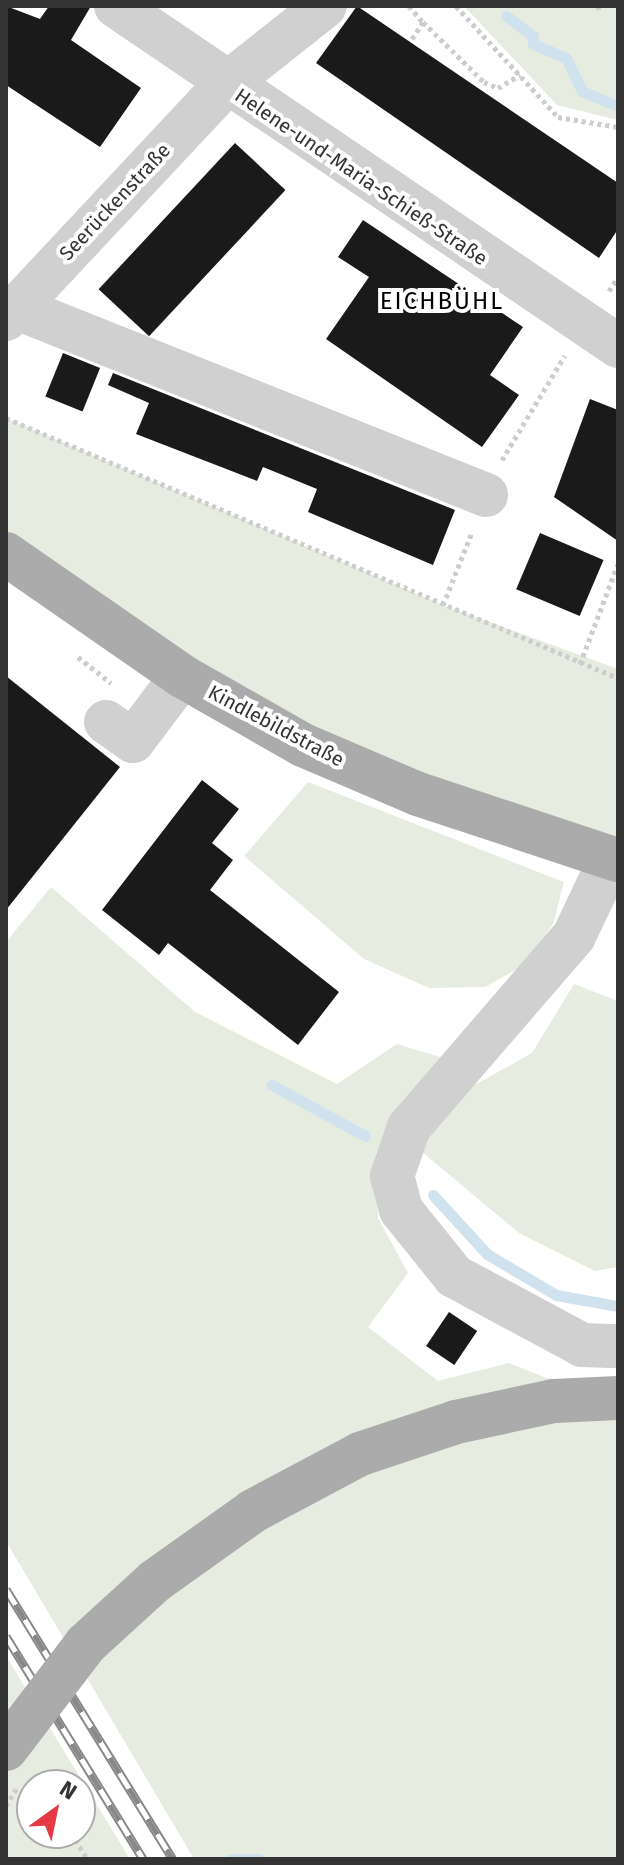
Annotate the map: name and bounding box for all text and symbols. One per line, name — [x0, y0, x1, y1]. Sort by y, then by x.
street label: Helene-und-Maria-Schieß-Straße — [230, 83, 492, 271]
street label: Seerückenstraße — [55, 138, 175, 266]
district label: EICHBÜHL — [380, 288, 504, 316]
street label: Kindlebildstraße — [204, 680, 348, 772]
north arrow — [16, 1769, 96, 1849]
text: N — [55, 1775, 82, 1805]

